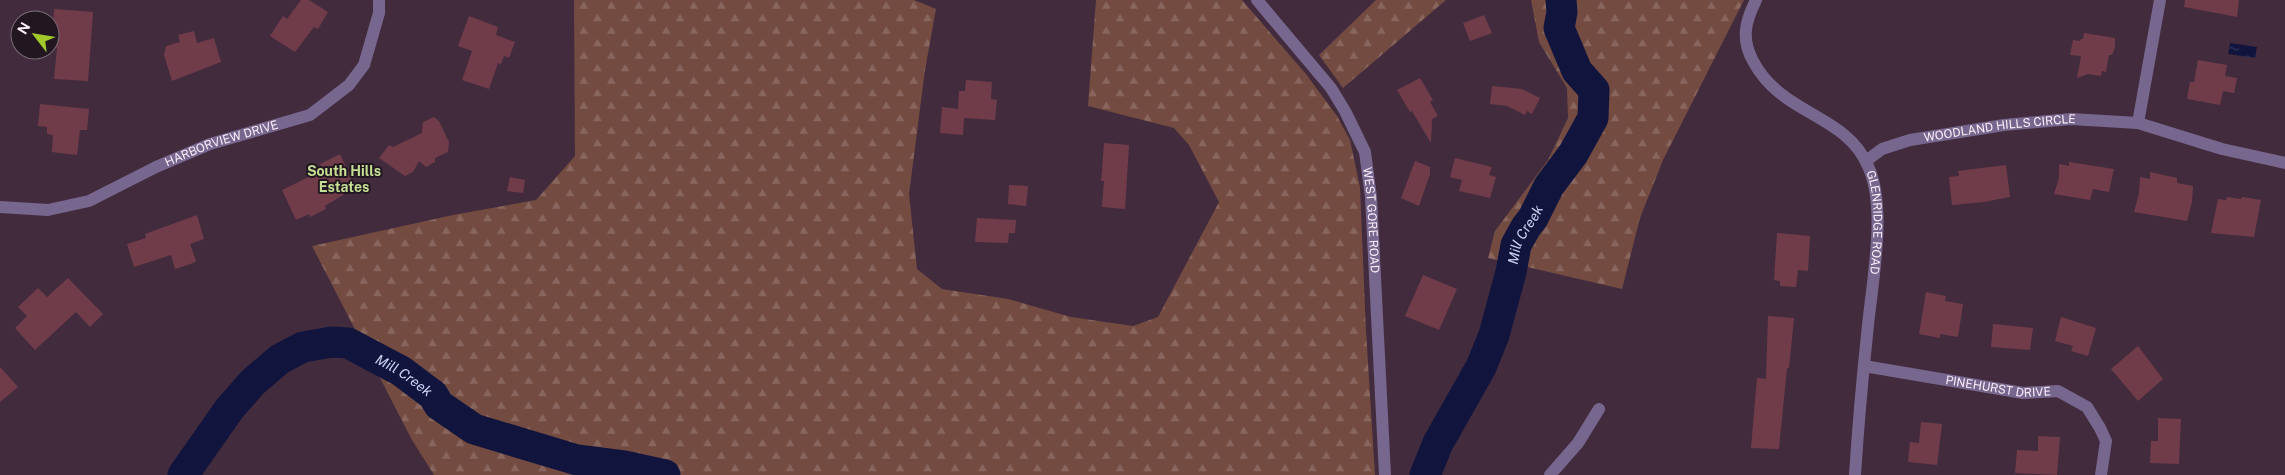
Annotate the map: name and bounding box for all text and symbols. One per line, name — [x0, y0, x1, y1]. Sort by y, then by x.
north arrow — [10, 10, 60, 60]
text: N — [14, 19, 34, 37]
street label: WOODLAND HILLS CIRCLE — [1923, 112, 2076, 145]
street label: HARBORVIEW DRIVE — [163, 118, 280, 169]
district label: South Hills Estates — [307, 163, 381, 195]
street label: WEST GORE ROAD — [1360, 166, 1382, 273]
street label: GLENRIDGE ROAD — [1863, 169, 1885, 275]
water label: Mill Creek — [1505, 202, 1546, 265]
water label: Mill Creek — [373, 351, 436, 400]
street label: PINEHURST DRIVE — [1944, 373, 2051, 400]

